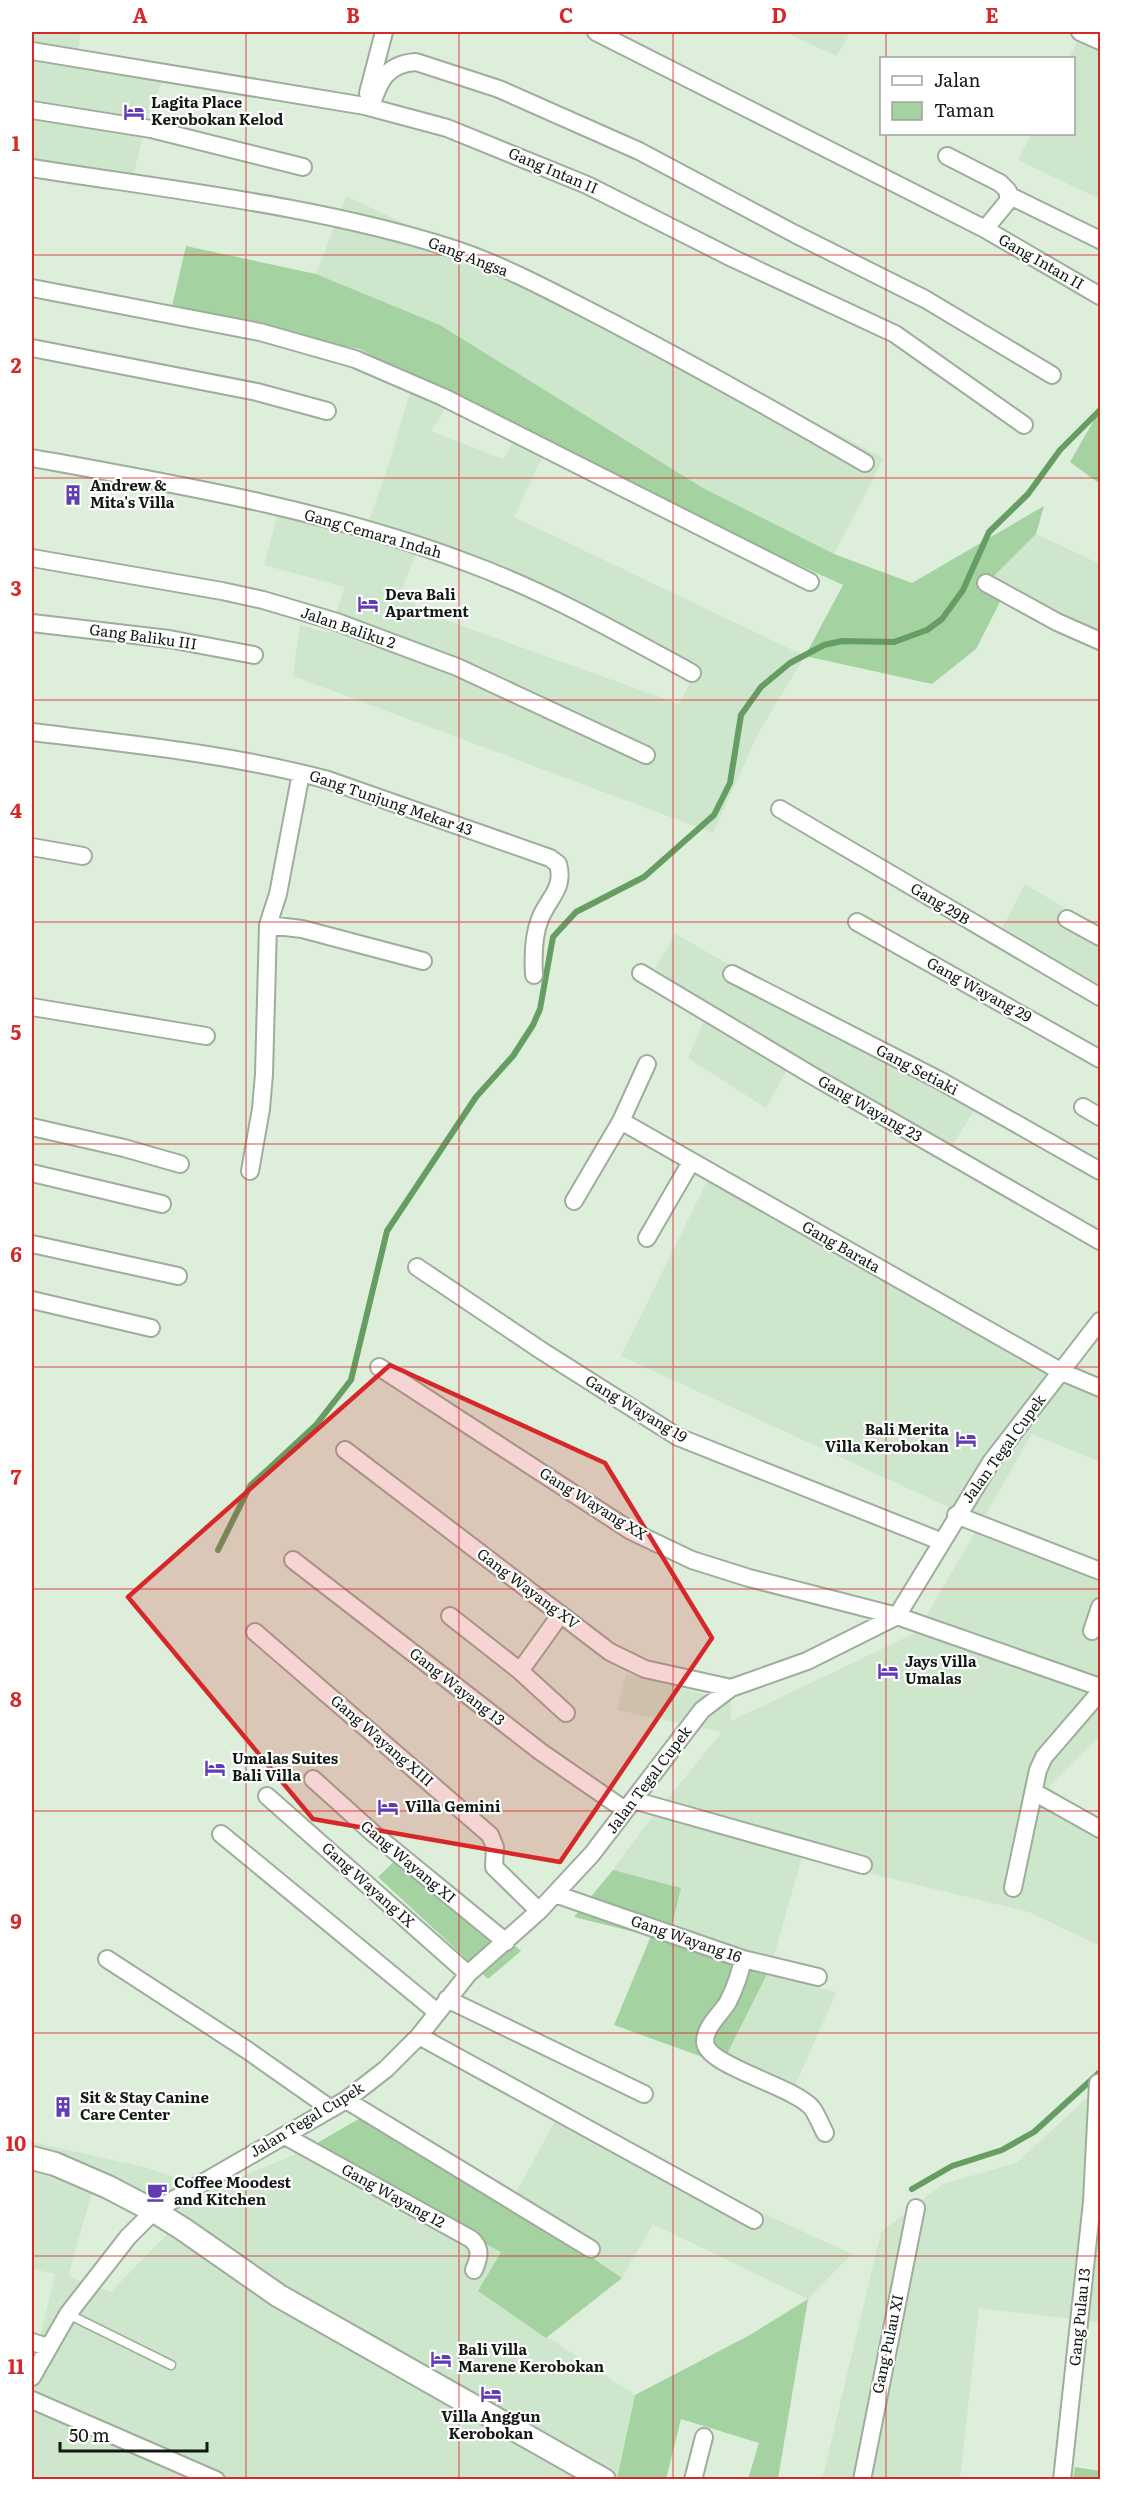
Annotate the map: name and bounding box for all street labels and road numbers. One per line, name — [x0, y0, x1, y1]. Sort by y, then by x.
street label: Gang Intan II — [505, 140, 602, 199]
street label: Gang Intan II — [995, 227, 1089, 294]
street label: Gang Angsa — [425, 230, 513, 282]
street label: Gang Cemara Indah — [302, 502, 445, 563]
street label: Jalan Baliku 2 — [298, 600, 399, 654]
street label: Gang Baliku III — [88, 617, 198, 654]
street label: Gang Tunjung Mekar 43 — [307, 763, 476, 840]
street label: Gang 29B — [907, 876, 975, 930]
street label: Gang Wayang 29 — [923, 950, 1037, 1027]
street label: Gang Setiaki — [872, 1037, 963, 1100]
street label: Gang Wayang 23 — [814, 1068, 927, 1147]
street label: Gang Barata — [798, 1214, 886, 1278]
street label: Gang Wayang 19 — [581, 1368, 692, 1447]
street label: Jalan Tegal Cupek — [955, 1388, 1051, 1507]
street label: Gang Wayang XX — [536, 1460, 652, 1545]
street label: Gang Wayang XV — [473, 1542, 585, 1634]
street label: Gang Wayang 13 — [405, 1641, 511, 1731]
street label: Gang Wayang XIII — [326, 1688, 440, 1791]
street label: Jalan Tegal Cupek — [600, 1720, 696, 1838]
street label: Gang Wayang XI — [356, 1814, 462, 1908]
street label: Gang Wayang IX — [317, 1836, 421, 1932]
street label: Gang Wayang 16 — [628, 1908, 745, 1967]
street label: Jalan Tegal Cupek — [245, 2075, 368, 2162]
street label: Gang Wayang 12 — [338, 2157, 450, 2233]
street label: Gang Pulau 13 — [1062, 2267, 1095, 2367]
street label: Gang Pulau XI — [865, 2292, 908, 2395]

